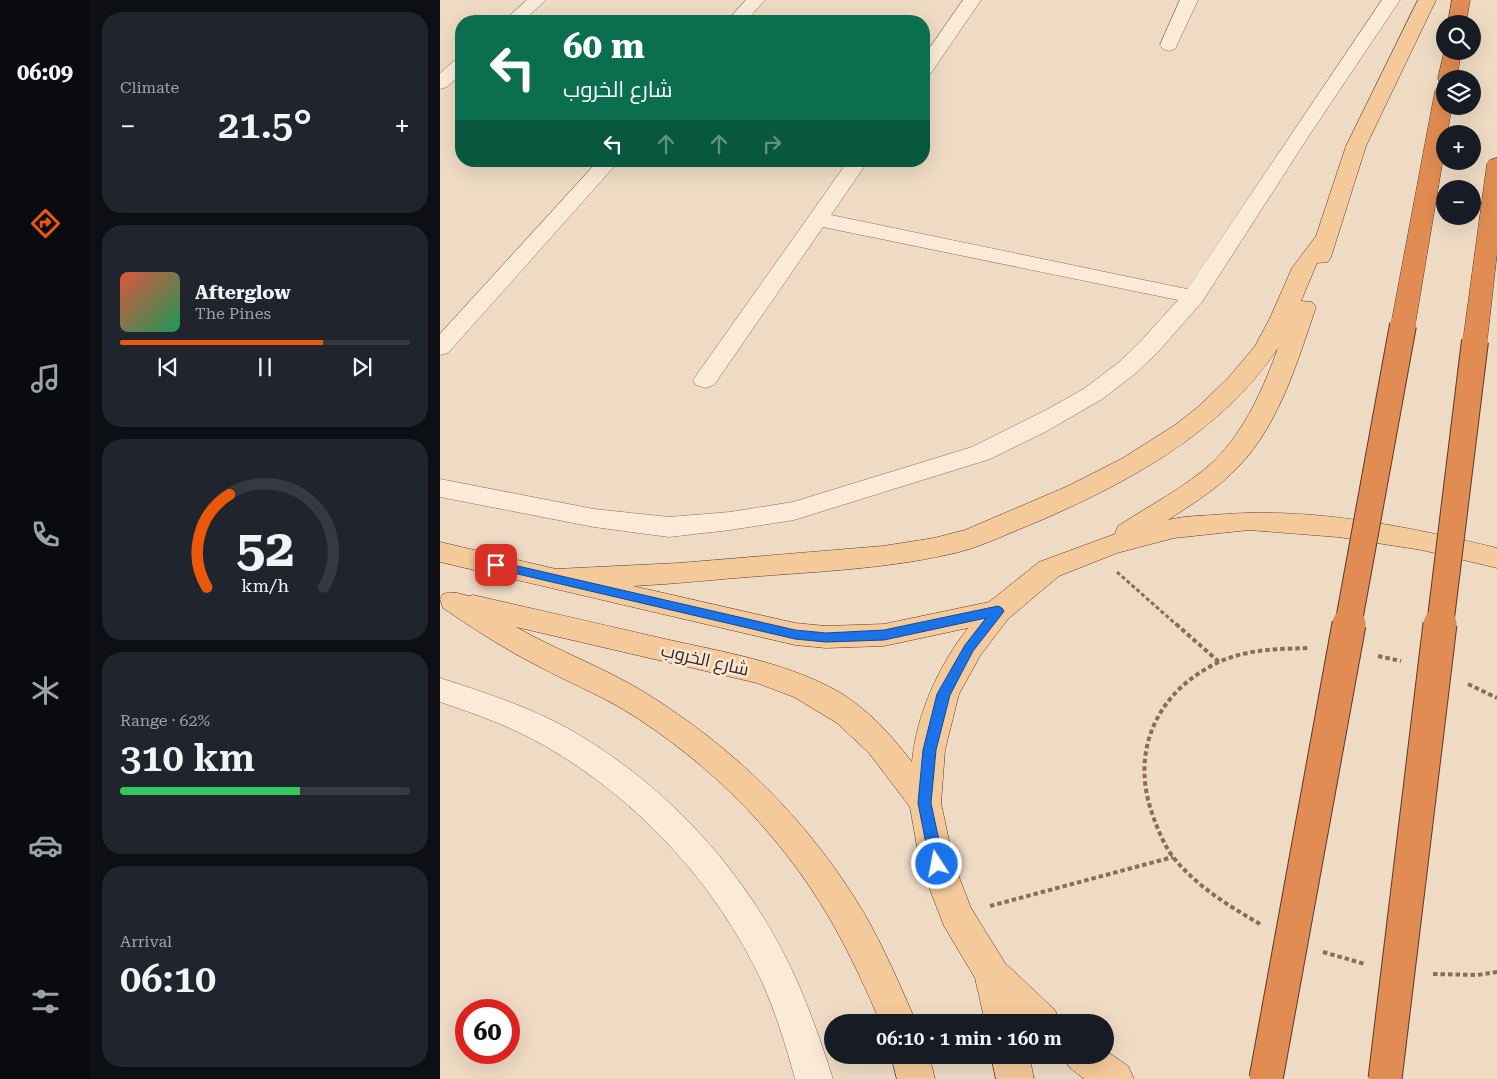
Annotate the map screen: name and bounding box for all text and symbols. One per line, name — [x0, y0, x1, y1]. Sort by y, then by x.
map controls — [1436, 15, 1481, 225]
button: search — [1436, 15, 1481, 60]
text: 60 m — [563, 26, 645, 67]
icon: left — [480, 35, 545, 100]
text: 06:09 — [17, 60, 73, 85]
button: layers — [1436, 70, 1481, 115]
text: شارع الخروب — [563, 77, 672, 102]
text: Climate — [120, 78, 179, 97]
text: 21.5° — [218, 103, 312, 147]
text: − — [120, 110, 136, 143]
text: + — [394, 110, 410, 143]
button: + — [1436, 125, 1481, 170]
icon: left — [599, 130, 627, 158]
icon: ahead — [652, 130, 680, 158]
icon: ahead — [705, 130, 733, 158]
icon: right — [758, 130, 786, 158]
button: − — [1436, 180, 1481, 225]
icon: directions — [28, 206, 63, 241]
text: Afterglow — [195, 281, 291, 304]
text: The Pines — [195, 304, 271, 323]
icon: previous — [154, 353, 182, 381]
icon: pause — [251, 353, 279, 381]
icon: next — [348, 353, 376, 381]
icon: music — [28, 361, 63, 396]
icon: phone — [28, 517, 63, 552]
text: 52 — [236, 518, 294, 579]
pin — [475, 544, 517, 586]
icon: arrive — [482, 551, 510, 579]
text: km/h — [241, 575, 289, 596]
street label: شارع الخروب — [659, 639, 751, 682]
icon: climate — [28, 673, 63, 708]
text: Range · 62% — [120, 711, 210, 730]
text: 310 km — [120, 736, 255, 780]
icon: car — [28, 828, 63, 863]
position arrow — [910, 837, 962, 889]
text: Arrival — [120, 932, 172, 951]
text: 06:10 — [120, 957, 216, 1001]
icon: filters — [28, 984, 63, 1019]
speed limit sign: 60 — [455, 999, 520, 1064]
text: 06:10 · 1 min · 160 m — [876, 1027, 1062, 1050]

